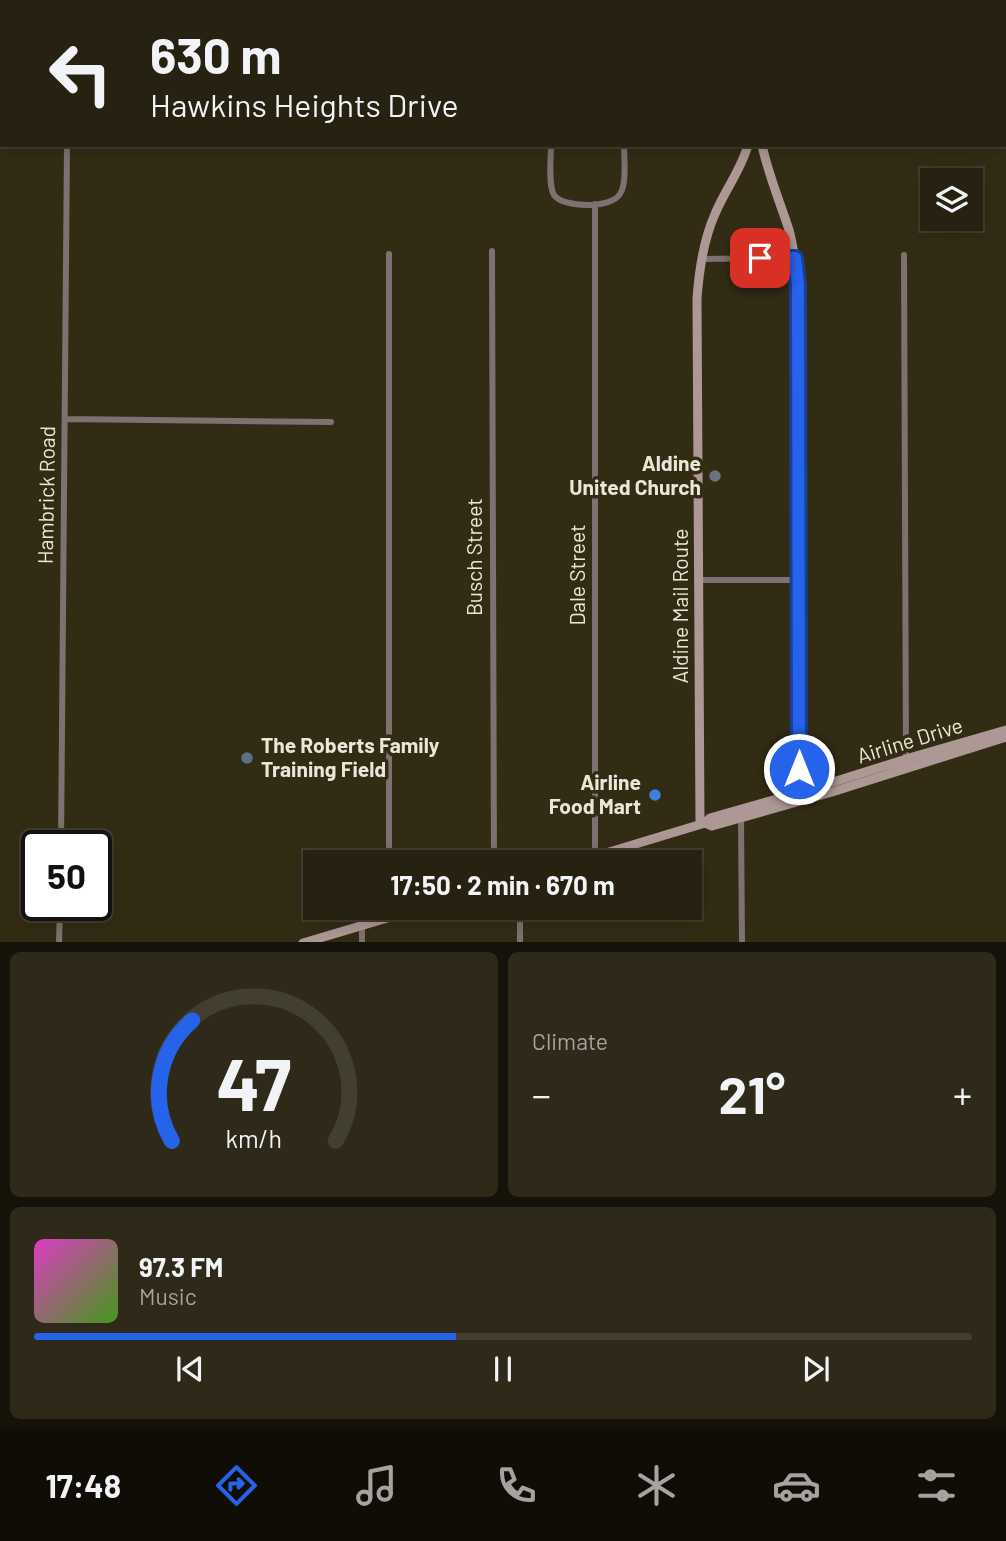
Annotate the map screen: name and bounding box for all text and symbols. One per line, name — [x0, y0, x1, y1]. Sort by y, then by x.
text: 630 m — [150, 25, 281, 84]
icon: left — [35, 28, 126, 119]
text: Hawkins Heights Drive — [150, 85, 459, 123]
map controls — [920, 168, 983, 231]
button: layers — [920, 168, 983, 231]
pin — [730, 228, 790, 288]
icon: arrive — [741, 239, 779, 277]
street label: Hambrick Road — [32, 426, 59, 564]
place label: Aldine United Church — [569, 450, 701, 499]
marker: Aldine United Church — [707, 468, 723, 484]
street label: Busch Street — [461, 498, 486, 616]
street label: Dale Street — [564, 524, 589, 626]
street label: Aldine Mail Route — [667, 528, 692, 684]
street label: Airline Drive — [854, 712, 965, 767]
place label: The Roberts Family Training Field — [261, 732, 440, 781]
position arrow — [762, 732, 836, 806]
marker: The Roberts Family Training Field — [239, 750, 255, 766]
place label: Airline Food Mart — [549, 769, 641, 818]
marker: Airline Food Mart — [647, 787, 663, 803]
speed limit sign: 50 — [21, 830, 112, 921]
text: 17:50 · 2 min · 670 m — [390, 869, 615, 900]
text: Climate — [532, 1027, 608, 1055]
text: 47 — [217, 1038, 291, 1126]
text: 21° — [719, 1062, 785, 1124]
text: − — [532, 1071, 551, 1117]
text: + — [953, 1071, 972, 1117]
text: km/h — [226, 1122, 282, 1152]
text: 97.3 FM — [139, 1251, 223, 1282]
text: Music — [139, 1282, 197, 1310]
icon: previous — [171, 1350, 209, 1388]
icon: pause — [484, 1350, 522, 1388]
icon: next — [797, 1350, 835, 1388]
icon: directions — [212, 1461, 261, 1510]
icon: music — [352, 1461, 401, 1510]
icon: phone — [492, 1461, 541, 1510]
icon: climate — [632, 1461, 681, 1510]
icon: car — [772, 1461, 821, 1510]
icon: filters — [912, 1461, 961, 1510]
text: 17:48 — [45, 1466, 121, 1504]

